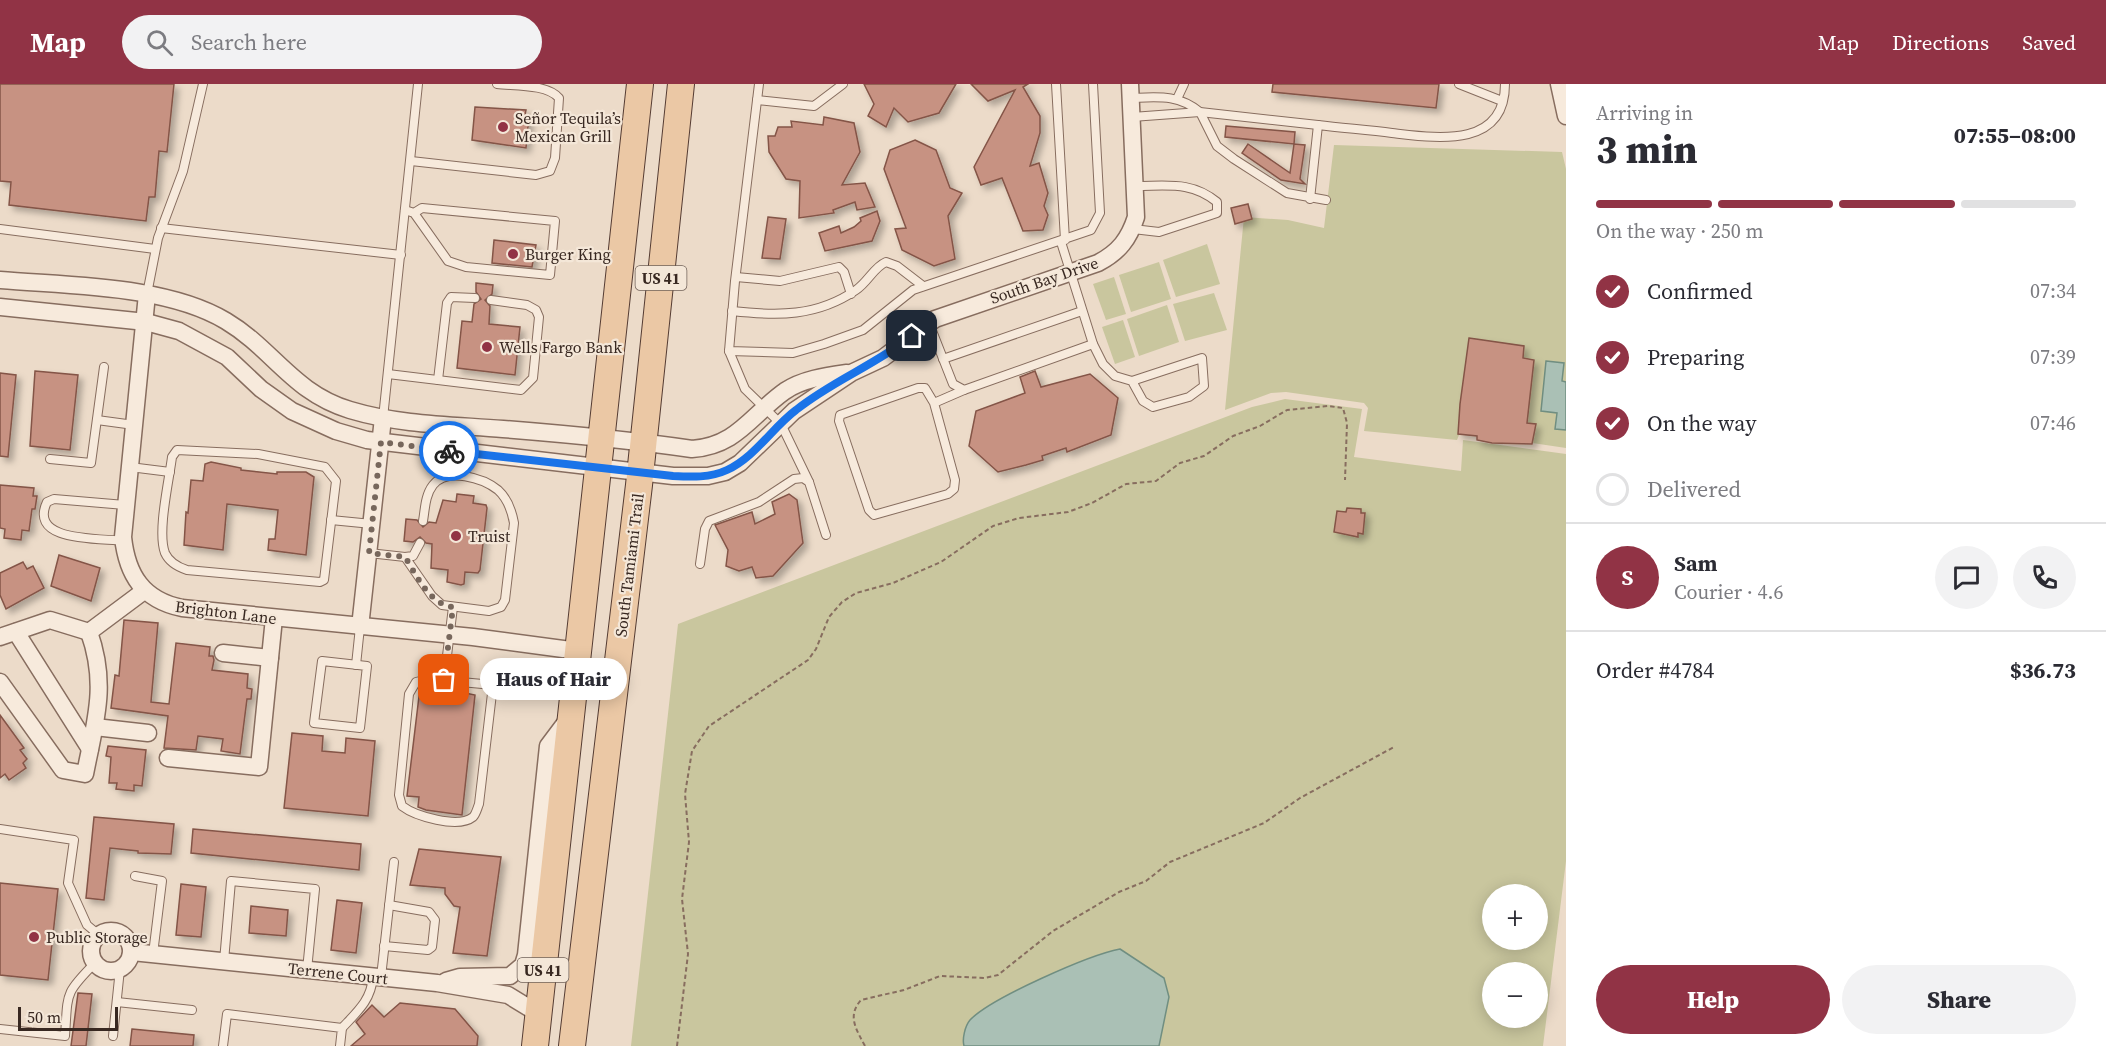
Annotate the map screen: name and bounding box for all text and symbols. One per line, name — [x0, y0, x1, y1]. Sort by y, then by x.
search box — [122, 15, 542, 69]
text: Map — [30, 23, 86, 61]
icon: search — [143, 26, 176, 59]
text: Search here — [191, 27, 307, 57]
text: Map — [1818, 28, 1859, 57]
text: Directions — [1892, 28, 1989, 57]
text: Saved — [2022, 28, 2076, 57]
text: Arriving in — [1596, 99, 1693, 127]
place label: Señor Tequila’s Mexican Grill — [515, 107, 621, 147]
marker: Señor Tequila’s Mexican Grill — [496, 120, 510, 134]
text: 07:55–08:00 — [1954, 120, 2076, 150]
text: 3 min — [1596, 123, 1698, 176]
text: On the way · 250 m — [1596, 217, 1763, 245]
place label: Burger King — [525, 243, 611, 265]
marker: Burger King — [506, 247, 520, 261]
street label: South Bay Drive — [987, 251, 1101, 309]
road number: US 41 — [636, 266, 686, 290]
icon: check — [1596, 275, 1629, 308]
text: Confirmed — [1647, 276, 1752, 306]
text: 07:34 — [2030, 277, 2076, 305]
pin — [886, 310, 937, 361]
icon: home — [895, 319, 928, 352]
place label: Wells Fargo Bank — [499, 336, 622, 358]
marker: Wells Fargo Bank — [480, 340, 494, 354]
icon: check — [1596, 341, 1629, 374]
text: Preparing — [1647, 342, 1744, 372]
text: 07:39 — [2030, 343, 2076, 371]
icon: check — [1596, 407, 1629, 440]
text: On the way — [1647, 408, 1756, 438]
text: 07:46 — [2030, 409, 2076, 437]
courier — [419, 421, 479, 481]
icon: bike — [433, 435, 466, 468]
text: Delivered — [1647, 474, 1741, 504]
street label: South Tamiami Trail — [609, 492, 649, 638]
place label: Truist — [468, 525, 511, 547]
marker: Truist — [449, 529, 463, 543]
button: chat — [1935, 546, 1998, 609]
button: phone — [2013, 546, 2076, 609]
text: Sam — [1674, 548, 1718, 578]
text: S — [1622, 562, 1633, 592]
text: Courier · 4.6 — [1674, 578, 1783, 606]
street label: Brighton Lane — [174, 595, 278, 629]
pin — [418, 654, 469, 705]
text: Order #4784 — [1596, 655, 1714, 685]
text: $36.73 — [2010, 655, 2076, 685]
callout: Haus of Hair — [480, 659, 627, 701]
icon: bag — [427, 663, 460, 696]
text: Haus of Hair — [496, 665, 611, 693]
map controls — [1482, 884, 1548, 1028]
button: + — [1482, 884, 1548, 950]
place label: Public Storage — [46, 926, 148, 948]
marker: Public Storage — [27, 930, 41, 944]
street label: Terrene Court — [287, 957, 390, 989]
road number: US 41 — [518, 958, 568, 982]
button: − — [1482, 962, 1548, 1028]
button: Help — [1596, 965, 1830, 1034]
button: Share — [1842, 965, 2076, 1034]
scale bar — [18, 1004, 118, 1032]
text: 50 m — [27, 1006, 61, 1028]

